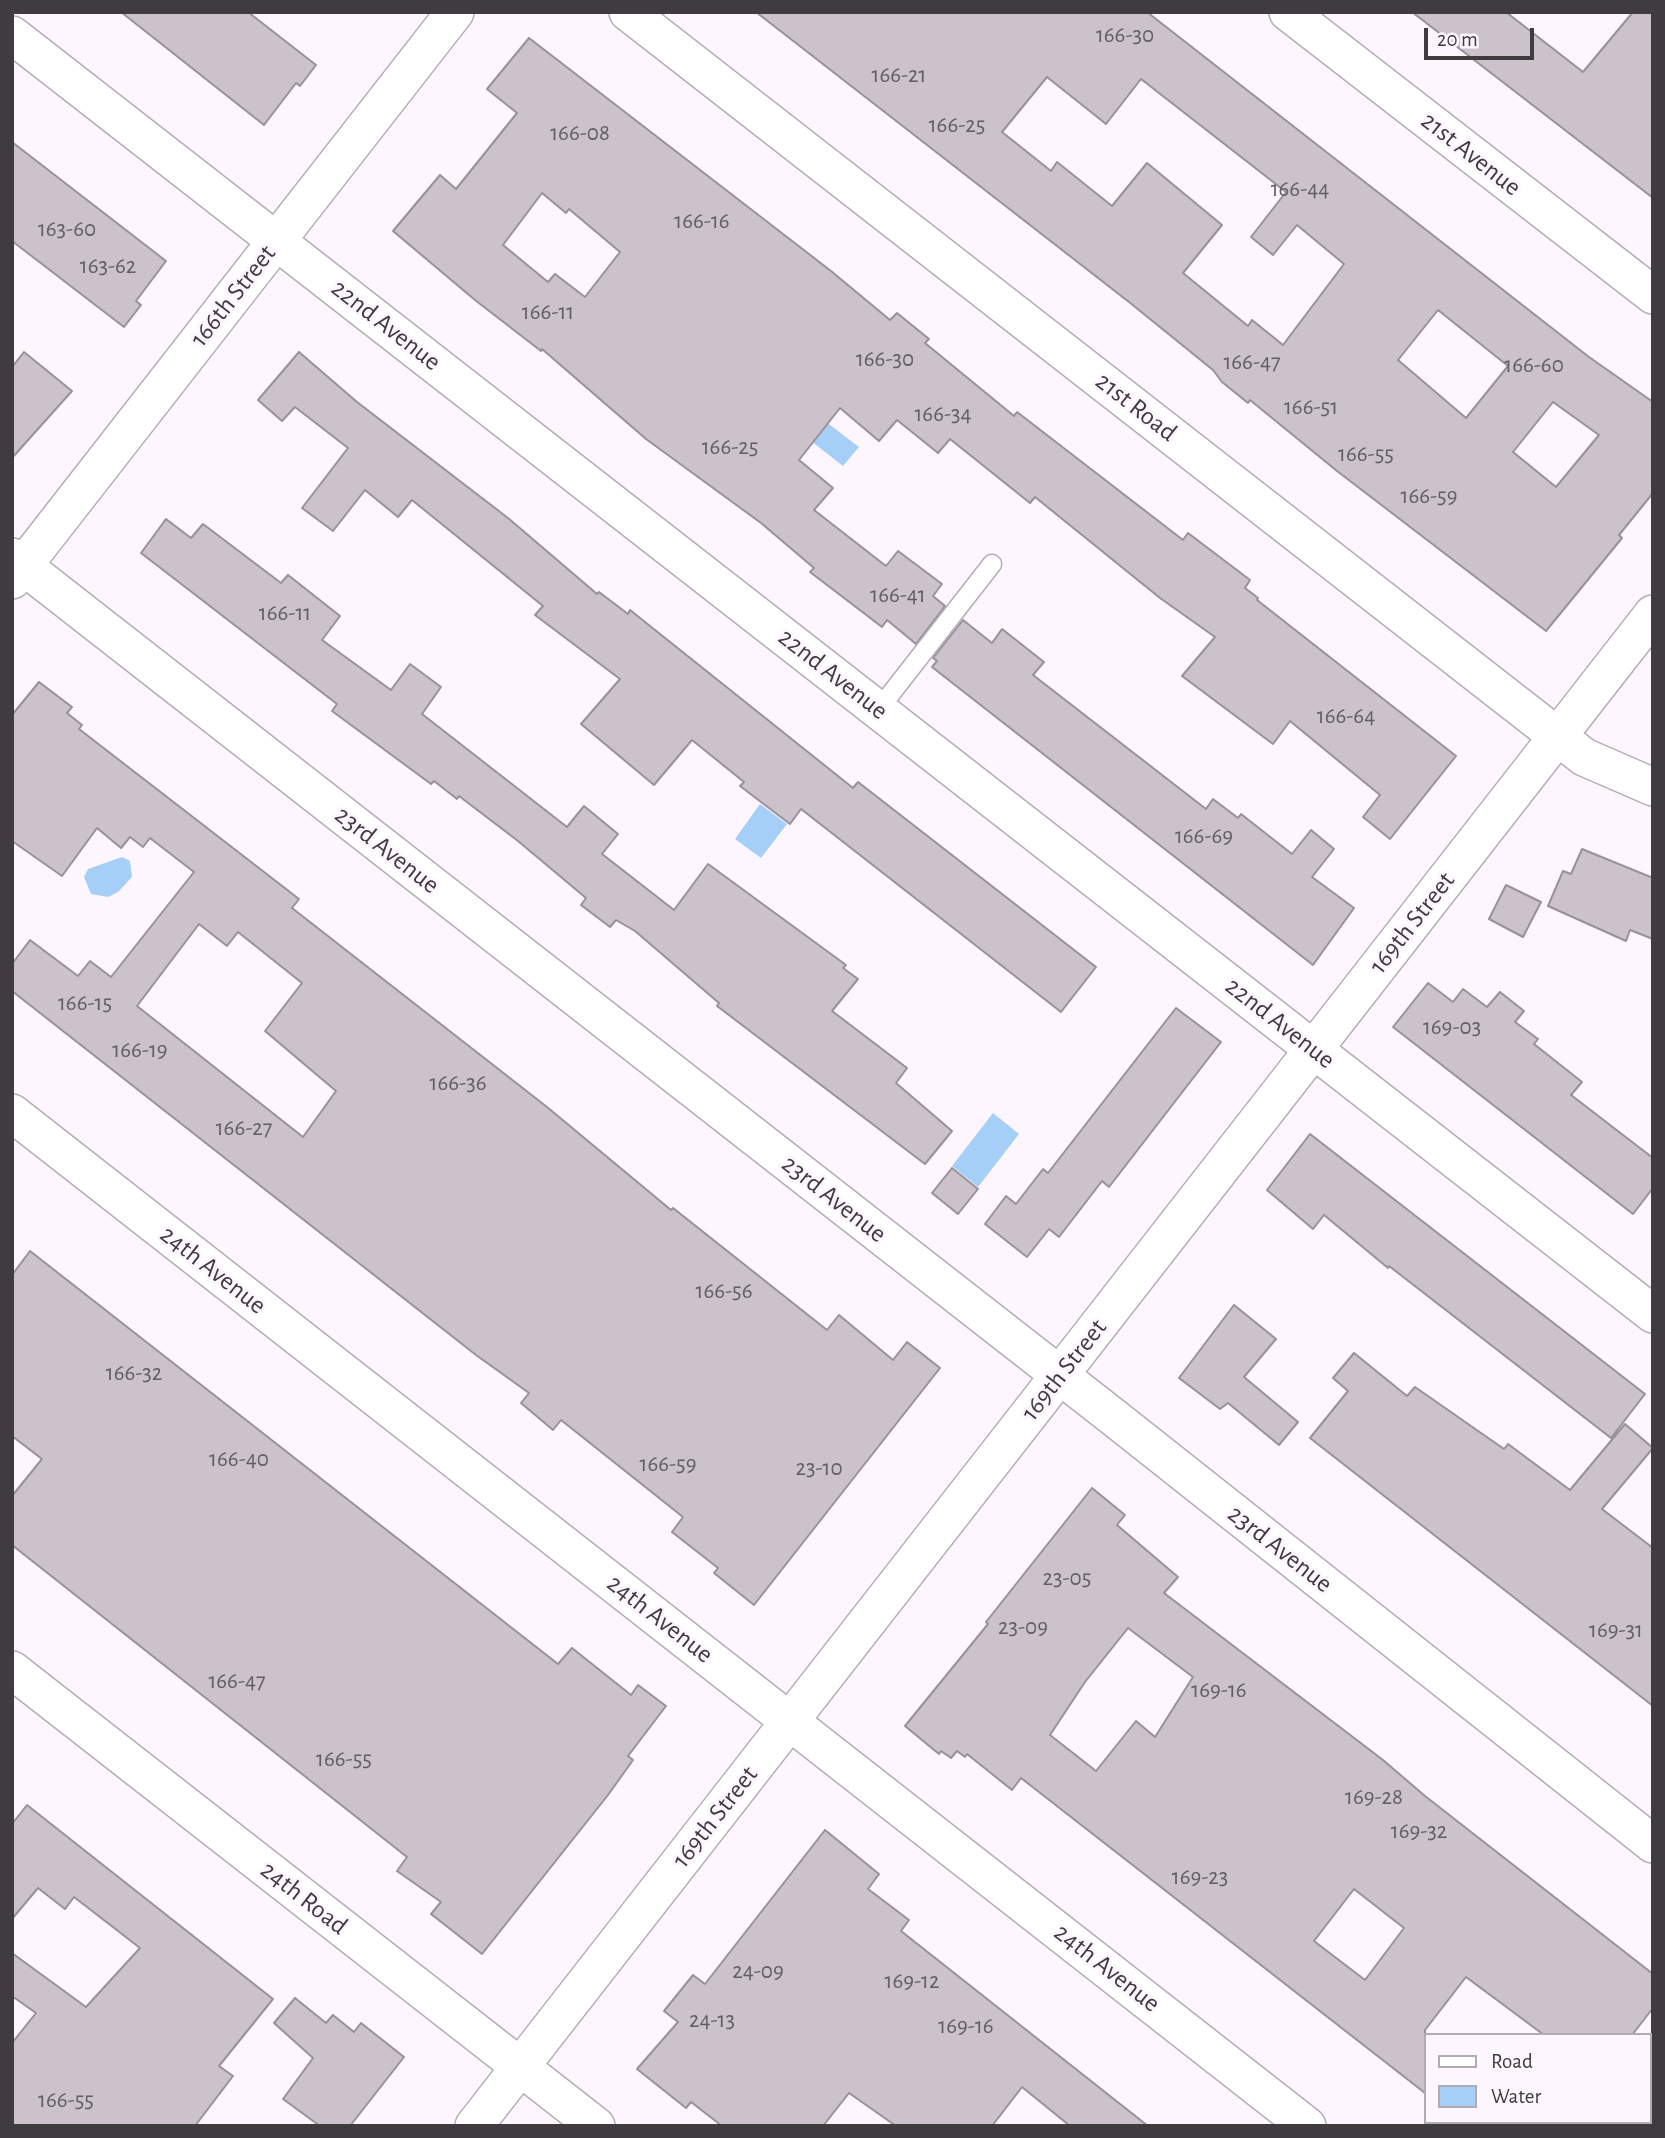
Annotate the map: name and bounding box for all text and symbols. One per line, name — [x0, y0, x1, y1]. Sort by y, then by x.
scale bar — [1427, 14, 1537, 58]
house number: 166-30 — [1096, 21, 1154, 49]
text: 20 m — [1437, 29, 1478, 50]
house number: 166-21 — [872, 61, 926, 89]
street label: 21st Avenue — [1415, 105, 1527, 203]
house number: 166-25 — [929, 111, 985, 139]
house number: 166-08 — [550, 119, 610, 147]
house number: 166-44 — [1271, 175, 1329, 203]
house number: 166-16 — [674, 207, 730, 235]
house number: 163-60 — [38, 215, 96, 243]
street label: 166th Street — [184, 239, 282, 353]
house number: 163-62 — [80, 252, 136, 280]
street label: 22nd Avenue — [325, 272, 447, 378]
house number: 166-11 — [522, 298, 574, 326]
house number: 166-30 — [856, 345, 914, 373]
house number: 166-47 — [1223, 348, 1281, 376]
house number: 166-60 — [1504, 351, 1564, 379]
street label: 21st Road — [1089, 366, 1183, 448]
house number: 166-51 — [1284, 393, 1338, 421]
house number: 166-34 — [914, 400, 972, 428]
house number: 166-25 — [702, 433, 758, 461]
house number: 166-55 — [1338, 440, 1394, 468]
house number: 166-59 — [1400, 482, 1458, 510]
house number: 166-41 — [870, 581, 926, 609]
house number: 166-11 — [259, 599, 311, 627]
street label: 22nd Avenue — [772, 621, 894, 727]
house number: 166-64 — [1317, 702, 1375, 730]
street label: 23rd Avenue — [328, 799, 446, 901]
house number: 166-69 — [1175, 822, 1233, 850]
street label: 169th Street — [1363, 866, 1461, 980]
street label: 22nd Avenue — [1219, 970, 1341, 1076]
house number: 166-15 — [58, 989, 112, 1017]
house number: 169-03 — [1423, 1013, 1481, 1041]
house number: 166-19 — [112, 1036, 168, 1064]
house number: 166-36 — [430, 1069, 486, 1097]
house number: 166-27 — [216, 1114, 272, 1142]
street label: 23rd Avenue — [775, 1148, 893, 1250]
street label: 24th Avenue — [154, 1219, 272, 1321]
house number: 166-56 — [695, 1277, 753, 1305]
street label: 169th Street — [1015, 1313, 1113, 1427]
house number: 166-32 — [106, 1359, 162, 1387]
house number: 166-40 — [209, 1445, 269, 1473]
house number: 166-59 — [639, 1450, 697, 1478]
house number: 23-10 — [795, 1454, 843, 1482]
street label: 23rd Avenue — [1221, 1498, 1339, 1600]
house number: 23-05 — [1043, 1564, 1091, 1592]
street label: 24th Avenue — [601, 1568, 719, 1670]
house number: 23-09 — [998, 1613, 1048, 1641]
house number: 169-31 — [1589, 1616, 1643, 1644]
house number: 166-47 — [208, 1667, 266, 1695]
house number: 169-16 — [1191, 1676, 1247, 1704]
house number: 166-55 — [316, 1745, 372, 1773]
street label: 169th Street — [666, 1760, 764, 1874]
house number: 169-28 — [1345, 1783, 1403, 1811]
house number: 169-32 — [1391, 1817, 1447, 1845]
street label: 24th Road — [254, 1854, 354, 1942]
house number: 169-23 — [1172, 1863, 1228, 1891]
street label: 24th Avenue — [1048, 1917, 1166, 2019]
house number: 24-09 — [732, 1957, 784, 1985]
house number: 169-12 — [885, 1967, 939, 1995]
house number: 24-13 — [689, 2006, 735, 2034]
house number: 169-16 — [938, 2012, 994, 2040]
legend — [1424, 2033, 1651, 2124]
text: Road — [1491, 2051, 1533, 2072]
house number: 166-55 — [38, 2086, 94, 2114]
text: Water — [1491, 2086, 1541, 2107]

